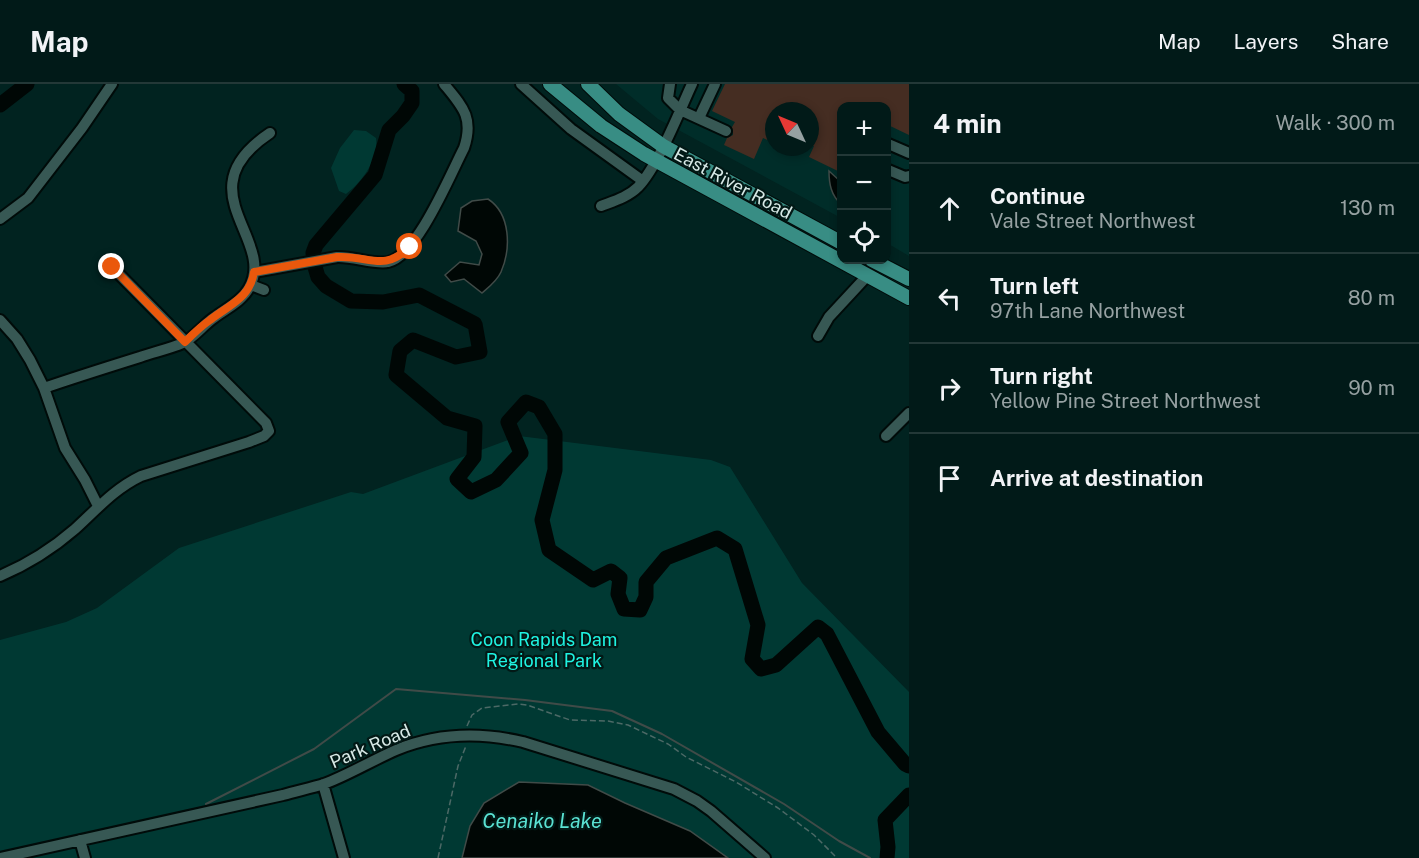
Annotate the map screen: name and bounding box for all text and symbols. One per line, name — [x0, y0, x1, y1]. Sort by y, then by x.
text: Map — [30, 25, 89, 58]
text: Map — [1158, 29, 1201, 54]
text: Layers — [1234, 29, 1298, 54]
text: Share — [1331, 29, 1389, 54]
north arrow — [765, 102, 819, 156]
map controls — [837, 102, 891, 264]
button: + — [837, 102, 891, 156]
text: 4 min — [933, 108, 1002, 139]
text: Walk · 300 m — [1275, 111, 1395, 135]
street label: East River Road — [670, 143, 796, 223]
button: − — [837, 156, 891, 210]
text: Continue — [990, 183, 1085, 209]
icon: ahead — [933, 192, 966, 225]
text: 130 m — [1340, 196, 1395, 220]
text: Vale Street Northwest — [990, 209, 1196, 233]
button: locate — [837, 210, 891, 264]
route start — [396, 233, 422, 259]
route end — [98, 253, 124, 279]
text: Turn left — [990, 273, 1079, 299]
icon: left — [933, 282, 966, 315]
text: 80 m — [1348, 286, 1395, 310]
text: 97th Lane Northwest — [990, 299, 1185, 323]
text: Turn right — [990, 363, 1093, 389]
icon: right — [933, 372, 966, 405]
text: 90 m — [1348, 376, 1395, 400]
text: Yellow Pine Street Northwest — [990, 389, 1261, 413]
icon: arrive — [933, 462, 966, 495]
text: Arrive at destination — [990, 465, 1203, 491]
park label: Coon Rapids Dam Regional Park — [471, 629, 617, 671]
street label: Park Road — [327, 720, 413, 772]
water label: Cenaiko Lake — [482, 809, 602, 833]

